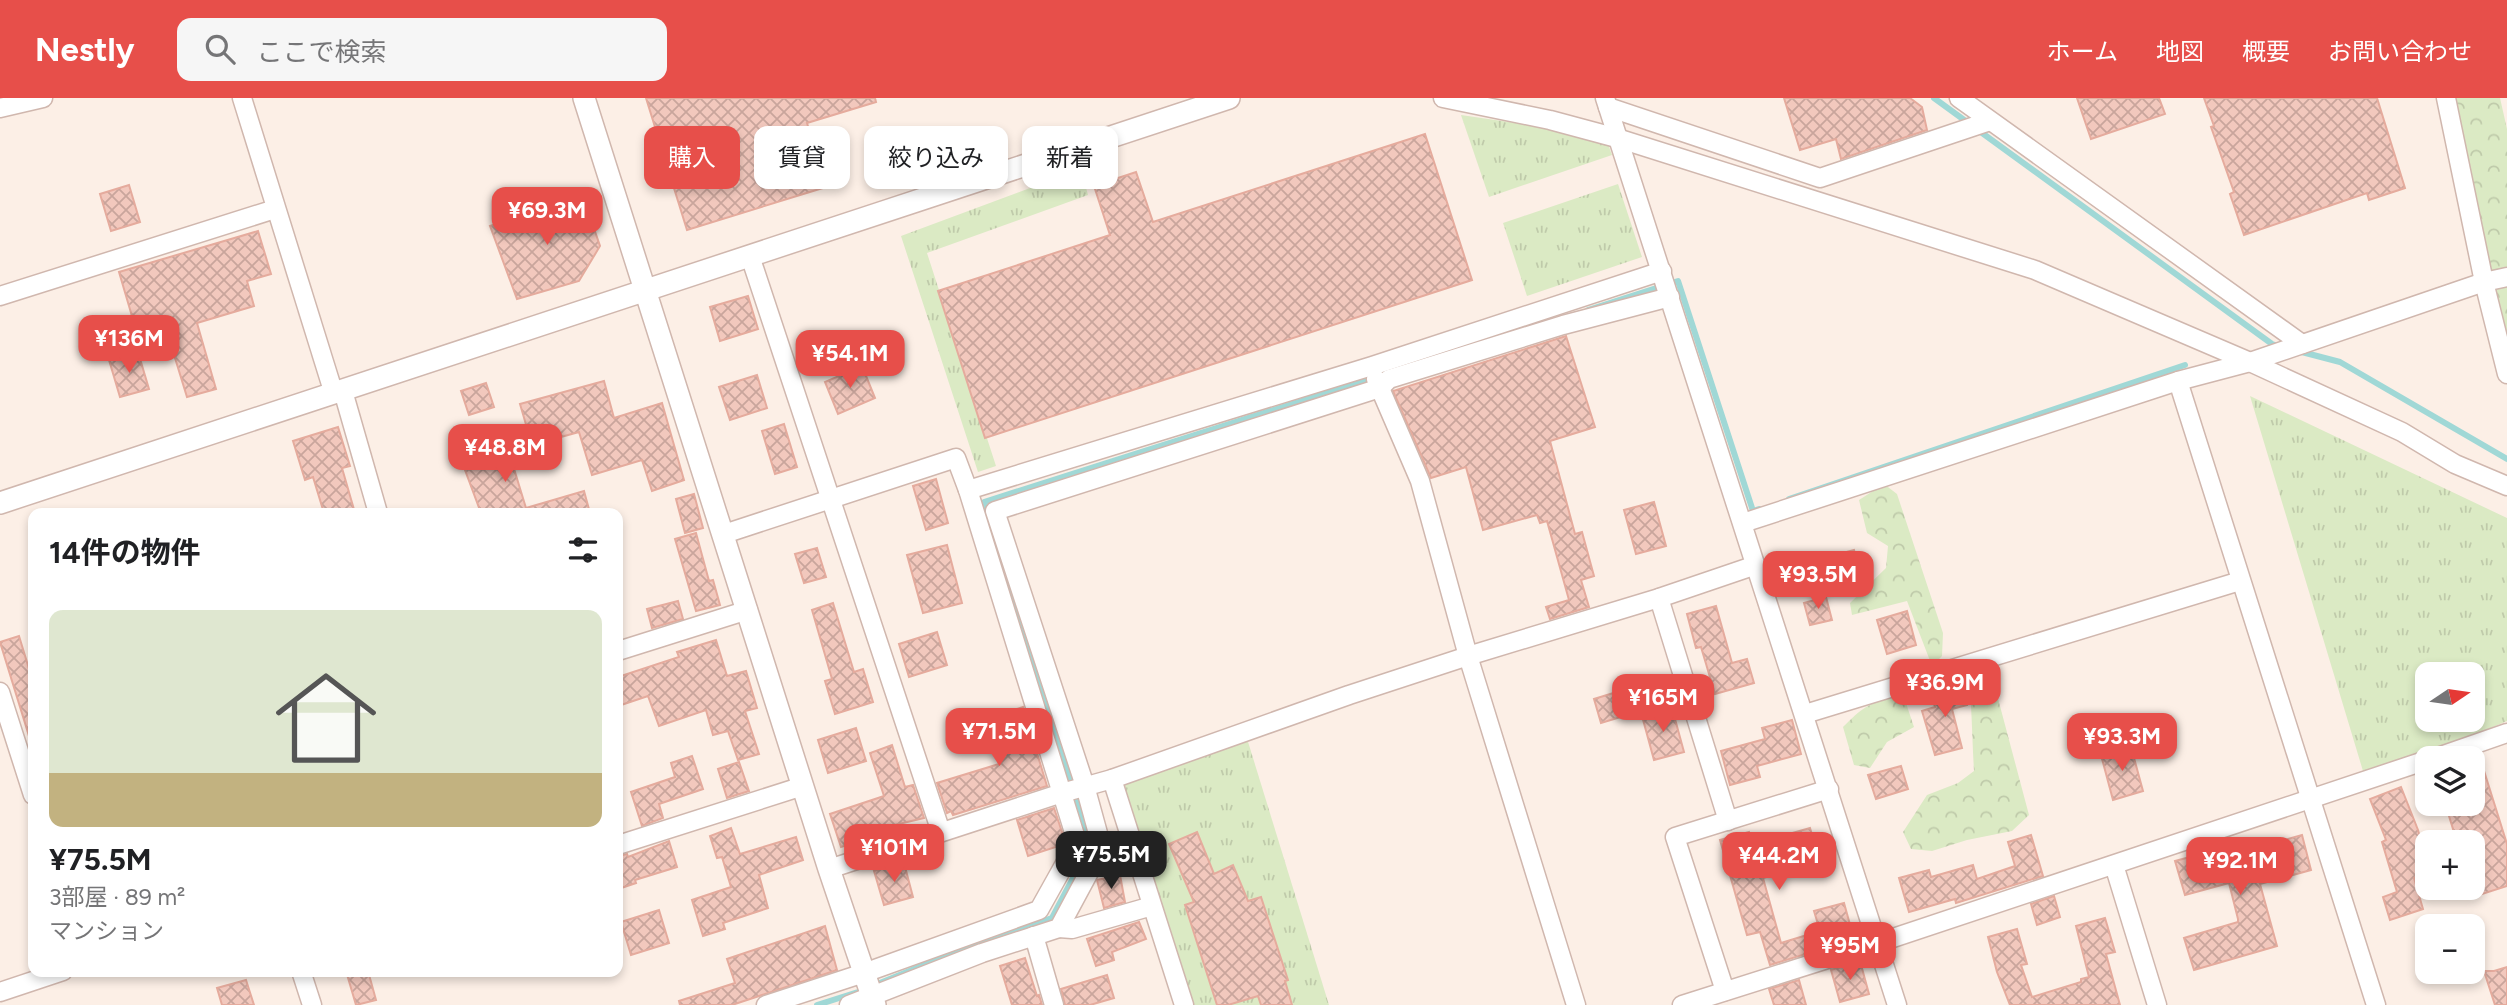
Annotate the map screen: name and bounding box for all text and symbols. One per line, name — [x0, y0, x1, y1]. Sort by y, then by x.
search box — [177, 18, 667, 81]
text: Nestly — [35, 30, 135, 69]
icon: search — [201, 30, 239, 68]
text: ここで検索 — [257, 36, 387, 68]
text: ホーム — [2047, 37, 2118, 66]
text: 地図 — [2156, 37, 2204, 66]
text: 概要 — [2242, 37, 2290, 66]
text: お問い合わせ — [2328, 37, 2472, 66]
chip: 購入 — [644, 126, 740, 189]
chip: 賃貸 — [754, 126, 850, 189]
chip: 絞り込み — [864, 126, 1008, 189]
chip: 新着 — [1022, 126, 1118, 189]
pin: ¥69.3M — [490, 188, 604, 247]
text: ¥69.3M — [508, 196, 586, 224]
pin: ¥136M — [80, 316, 178, 375]
text: ¥136M — [94, 324, 164, 352]
pin: ¥54.1M — [793, 330, 907, 390]
text: ¥54.1M — [812, 339, 888, 367]
pin: ¥48.8M — [448, 424, 562, 484]
text: ¥48.8M — [464, 433, 546, 461]
icon: filters — [564, 531, 602, 569]
text: 14件の物件 — [49, 534, 201, 571]
pin: ¥93.5M — [1761, 552, 1875, 611]
text: ¥93.5M — [1779, 560, 1857, 588]
icon: home — [263, 655, 389, 781]
pin: ¥36.9M — [1888, 660, 2002, 719]
north arrow — [2415, 662, 2485, 732]
map controls — [2415, 662, 2485, 984]
text: ¥36.9M — [1906, 668, 1984, 696]
pin: ¥165M — [1614, 674, 1712, 734]
text: ¥165M — [1628, 683, 1698, 711]
pin: ¥71.5M — [942, 708, 1056, 768]
pin: ¥93.3M — [2065, 714, 2179, 773]
text: ¥71.5M — [962, 717, 1036, 745]
text: ¥93.3M — [2083, 722, 2161, 750]
button: layers — [2415, 746, 2485, 816]
pin: ¥101M — [845, 824, 943, 884]
button: + — [2415, 830, 2485, 900]
pin: ¥75.5M — [1054, 832, 1168, 891]
pin: ¥44.2M — [1722, 832, 1836, 892]
text: ¥101M — [860, 833, 928, 861]
pin: ¥92.1M — [2183, 838, 2297, 897]
text: ¥75.5M — [1072, 840, 1150, 868]
text: ¥75.5M — [49, 841, 152, 878]
text: ¥44.2M — [1738, 841, 1820, 869]
text: ¥92.1M — [2202, 846, 2278, 874]
text: 3部屋 · 89 m² — [49, 883, 185, 911]
button: − — [2415, 914, 2485, 984]
text: マンション — [49, 917, 164, 945]
pin: ¥95M — [1809, 922, 1891, 982]
text: ¥95M — [1820, 931, 1880, 959]

